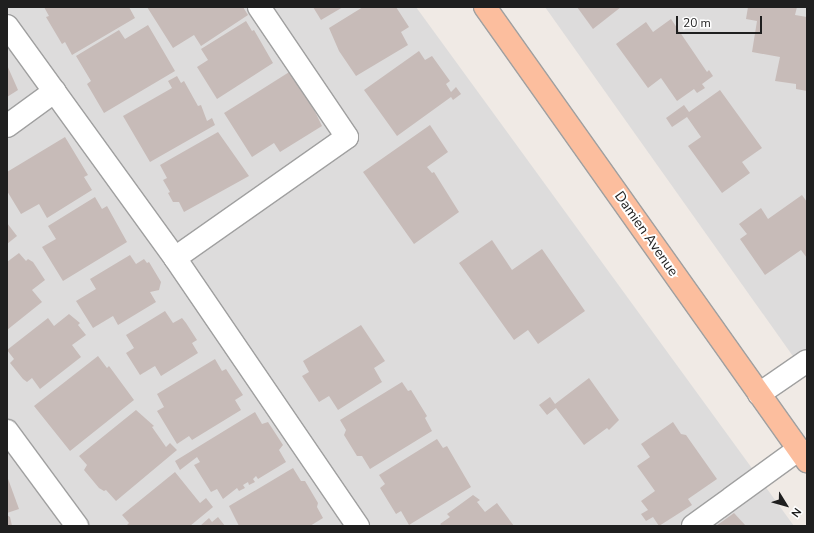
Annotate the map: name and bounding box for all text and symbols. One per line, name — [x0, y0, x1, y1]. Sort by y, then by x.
scale bar — [678, 8, 764, 34]
text: 20 m — [683, 15, 711, 31]
street label: Damien Avenue — [611, 188, 681, 280]
north arrow — [766, 485, 806, 525]
text: N — [788, 505, 804, 520]

